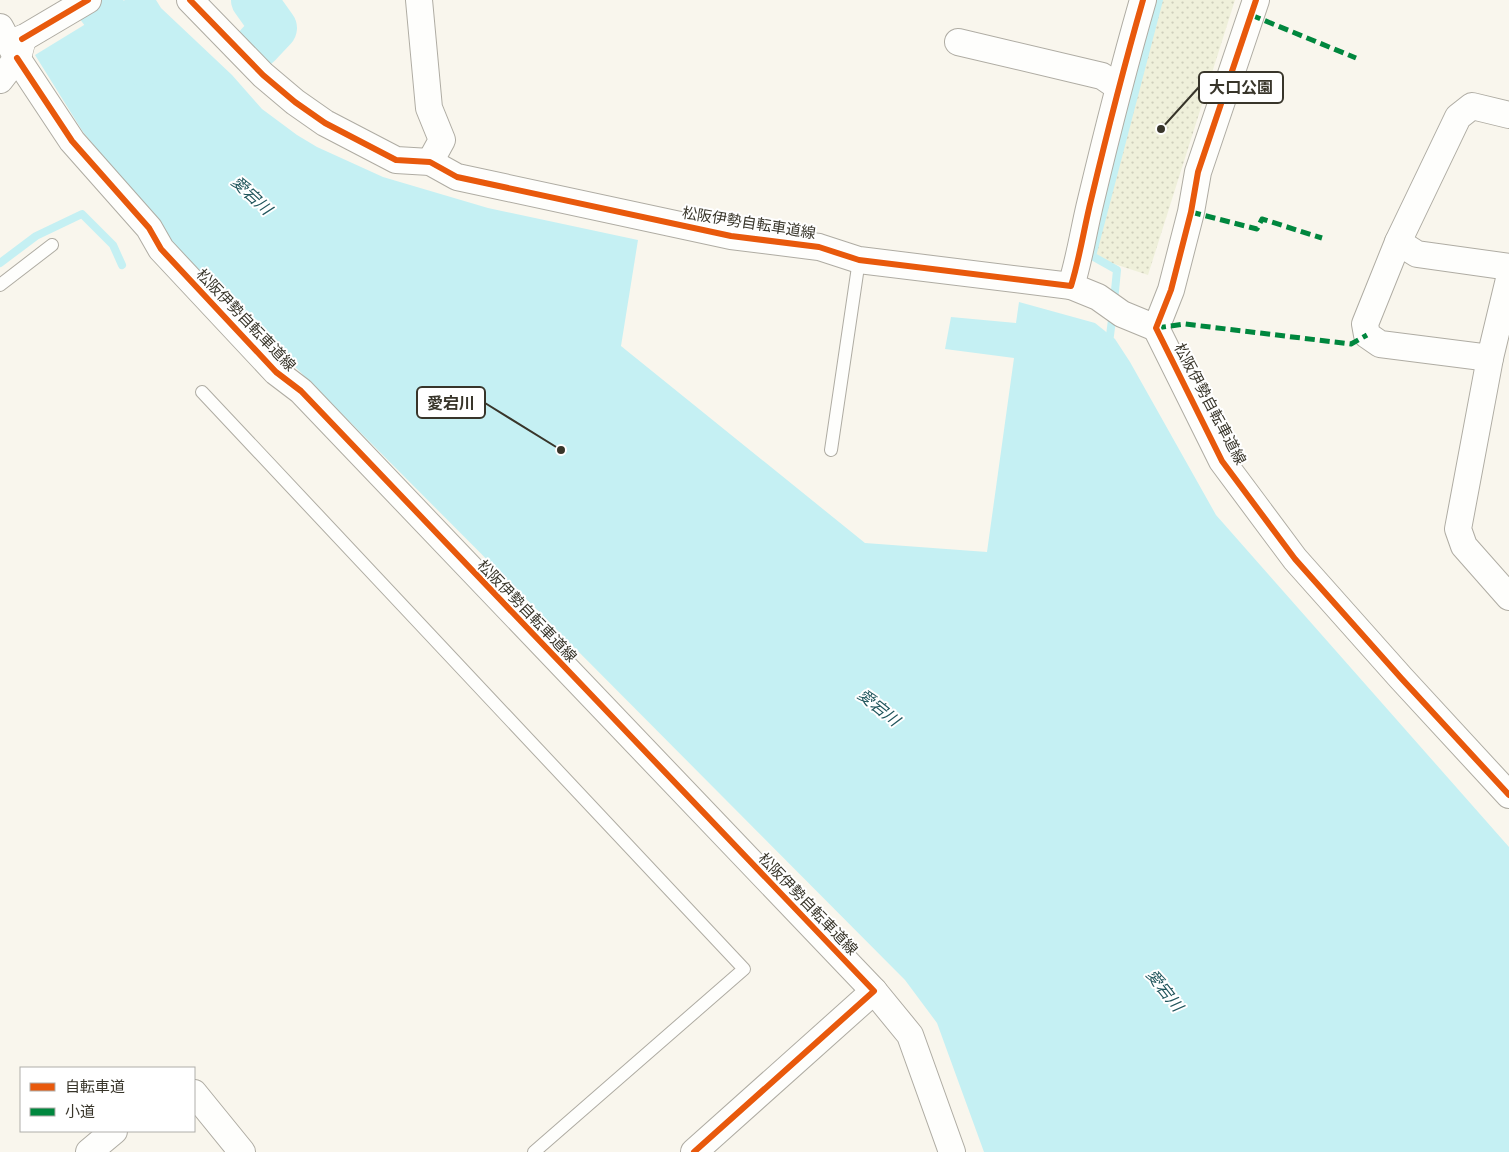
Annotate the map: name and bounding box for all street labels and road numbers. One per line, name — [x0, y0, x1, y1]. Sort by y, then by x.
street label: 松阪伊勢自転車道線 — [681, 204, 817, 242]
street label: 松阪伊勢自転車道線 — [193, 265, 299, 375]
street label: 松阪伊勢自転車道線 — [1170, 340, 1250, 468]
street label: 松阪伊勢自転車道線 — [474, 556, 580, 666]
street label: 松阪伊勢自転車道線 — [755, 849, 861, 959]

